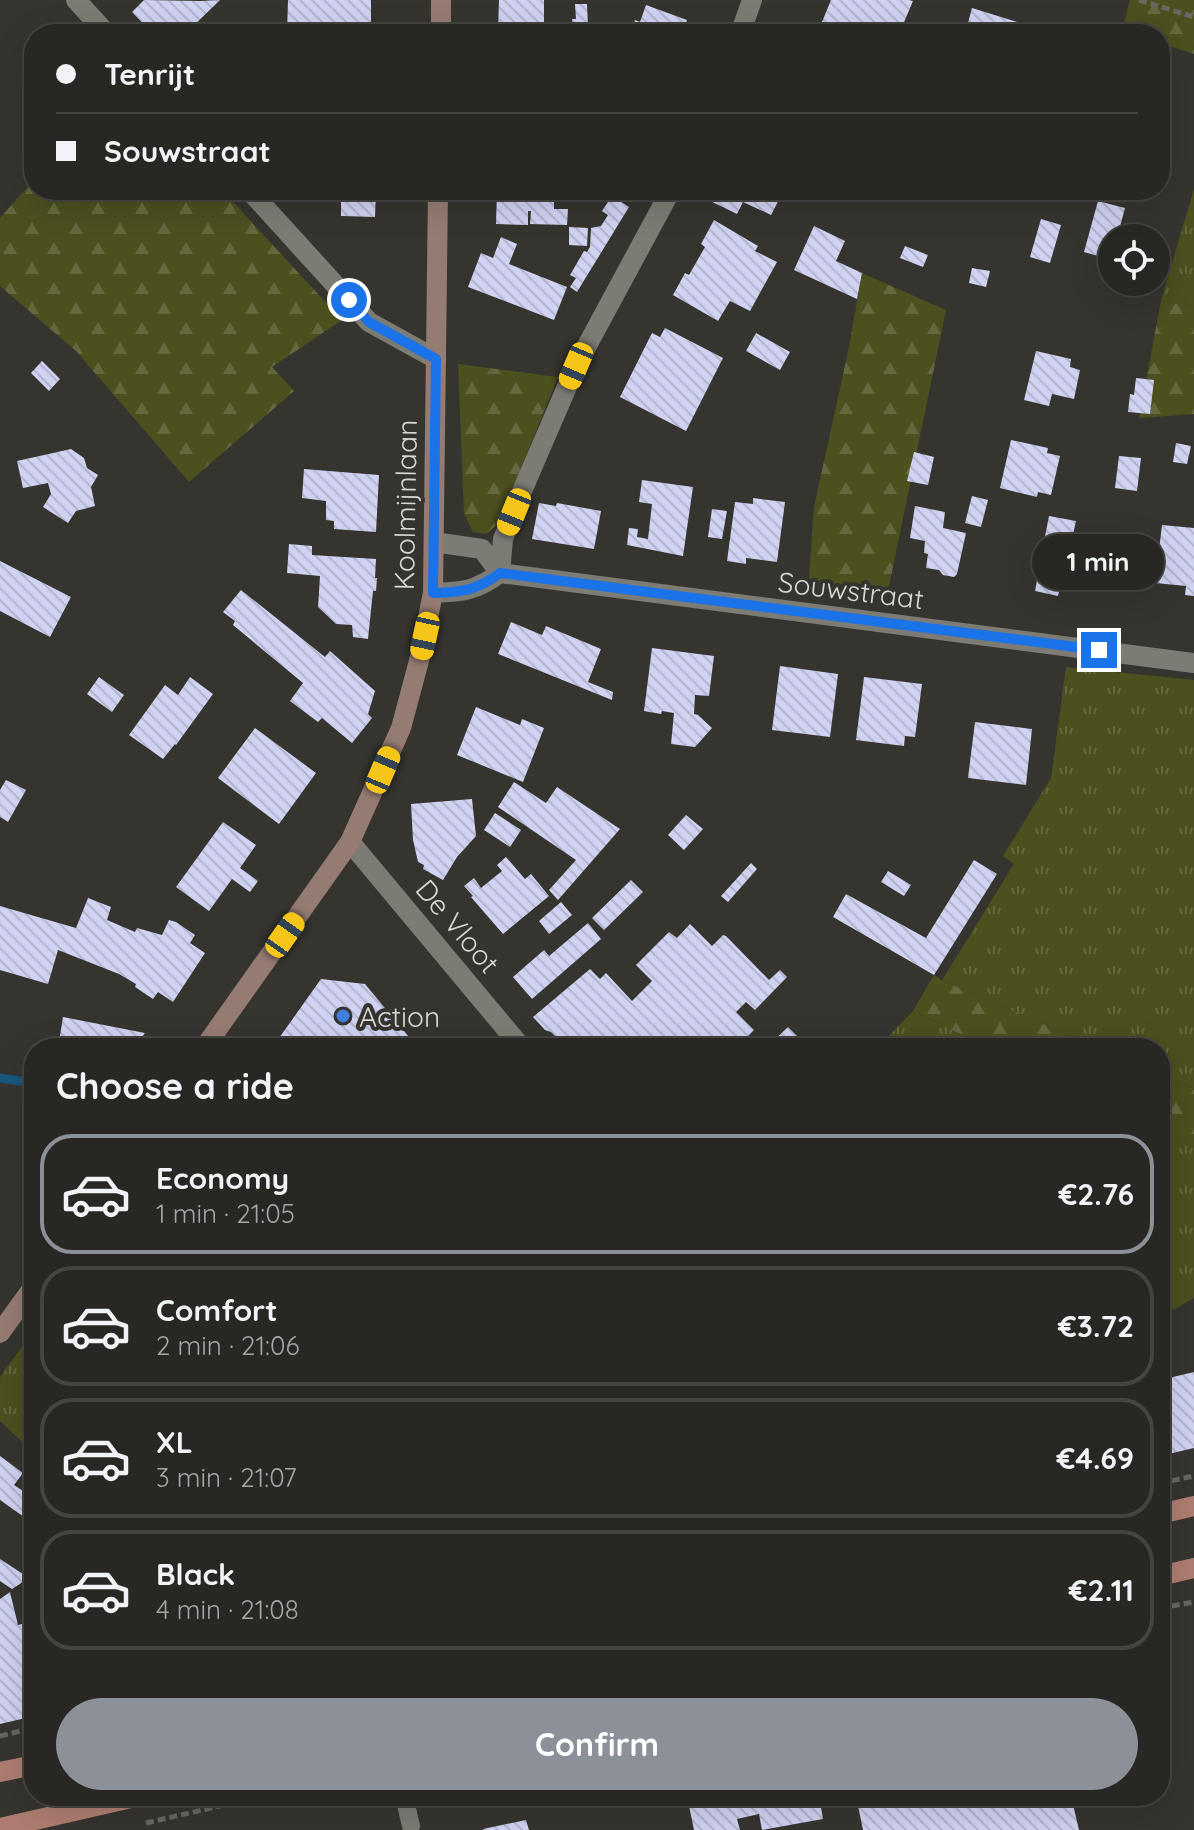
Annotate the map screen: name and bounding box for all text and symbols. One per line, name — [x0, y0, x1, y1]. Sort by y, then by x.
text: Tenrijt — [104, 55, 195, 93]
text: Souwstraat — [104, 132, 271, 170]
map controls — [1098, 224, 1170, 296]
button: locate — [1098, 224, 1170, 296]
route start — [331, 282, 367, 318]
car — [556, 339, 596, 393]
street label: Koolmijnlaan — [386, 419, 424, 591]
car — [494, 485, 534, 539]
callout: 1 min — [1033, 534, 1165, 590]
text: 1 min — [1067, 545, 1130, 578]
street label: Souwstraat — [776, 564, 926, 616]
car — [408, 610, 442, 662]
route end — [1081, 632, 1117, 668]
car — [363, 743, 403, 797]
street label: De Vloot — [409, 872, 507, 980]
car — [261, 908, 309, 962]
place label: Action — [359, 999, 440, 1034]
marker: Action — [334, 1007, 352, 1025]
text: Choose a ride — [56, 1063, 294, 1108]
icon: car — [60, 1158, 132, 1230]
text: Economy — [156, 1159, 289, 1197]
text: €2.76 — [1058, 1175, 1134, 1213]
text: 1 min · 21:05 — [156, 1197, 295, 1230]
icon: car — [60, 1290, 132, 1362]
text: Comfort — [156, 1291, 277, 1329]
text: €3.72 — [1058, 1307, 1134, 1345]
text: 2 min · 21:06 — [156, 1329, 299, 1362]
icon: car — [60, 1422, 132, 1494]
text: XL — [156, 1423, 193, 1461]
text: €4.69 — [1056, 1439, 1134, 1477]
text: 3 min · 21:07 — [156, 1461, 297, 1494]
icon: car — [60, 1554, 132, 1626]
text: Black — [156, 1555, 235, 1593]
text: €2.11 — [1069, 1571, 1134, 1609]
text: 4 min · 21:08 — [156, 1593, 299, 1626]
button: Confirm — [56, 1698, 1138, 1790]

